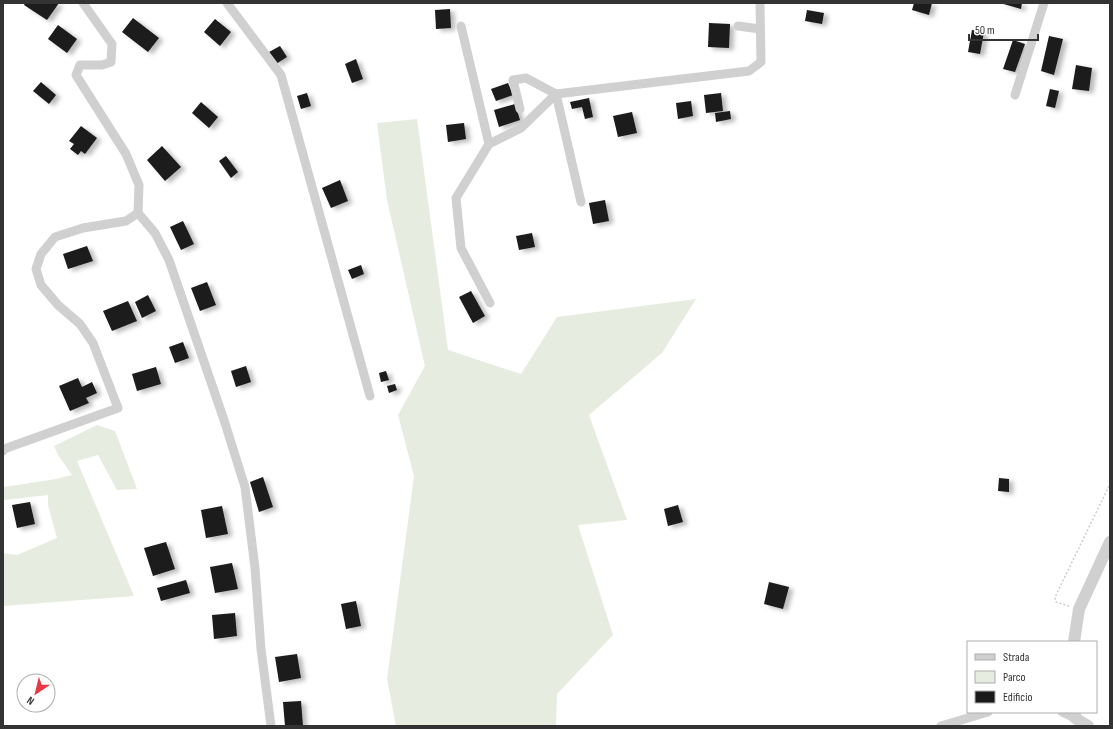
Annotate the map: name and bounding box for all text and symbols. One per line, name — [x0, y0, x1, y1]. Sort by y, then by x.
scale bar — [969, 16, 1038, 42]
text: 50 m — [975, 23, 995, 38]
legend — [967, 641, 1097, 713]
text: Strada — [1003, 650, 1030, 665]
text: Parco — [1003, 670, 1026, 685]
north arrow — [16, 673, 56, 713]
text: Edificio — [1003, 690, 1032, 705]
text: N — [24, 694, 37, 708]

